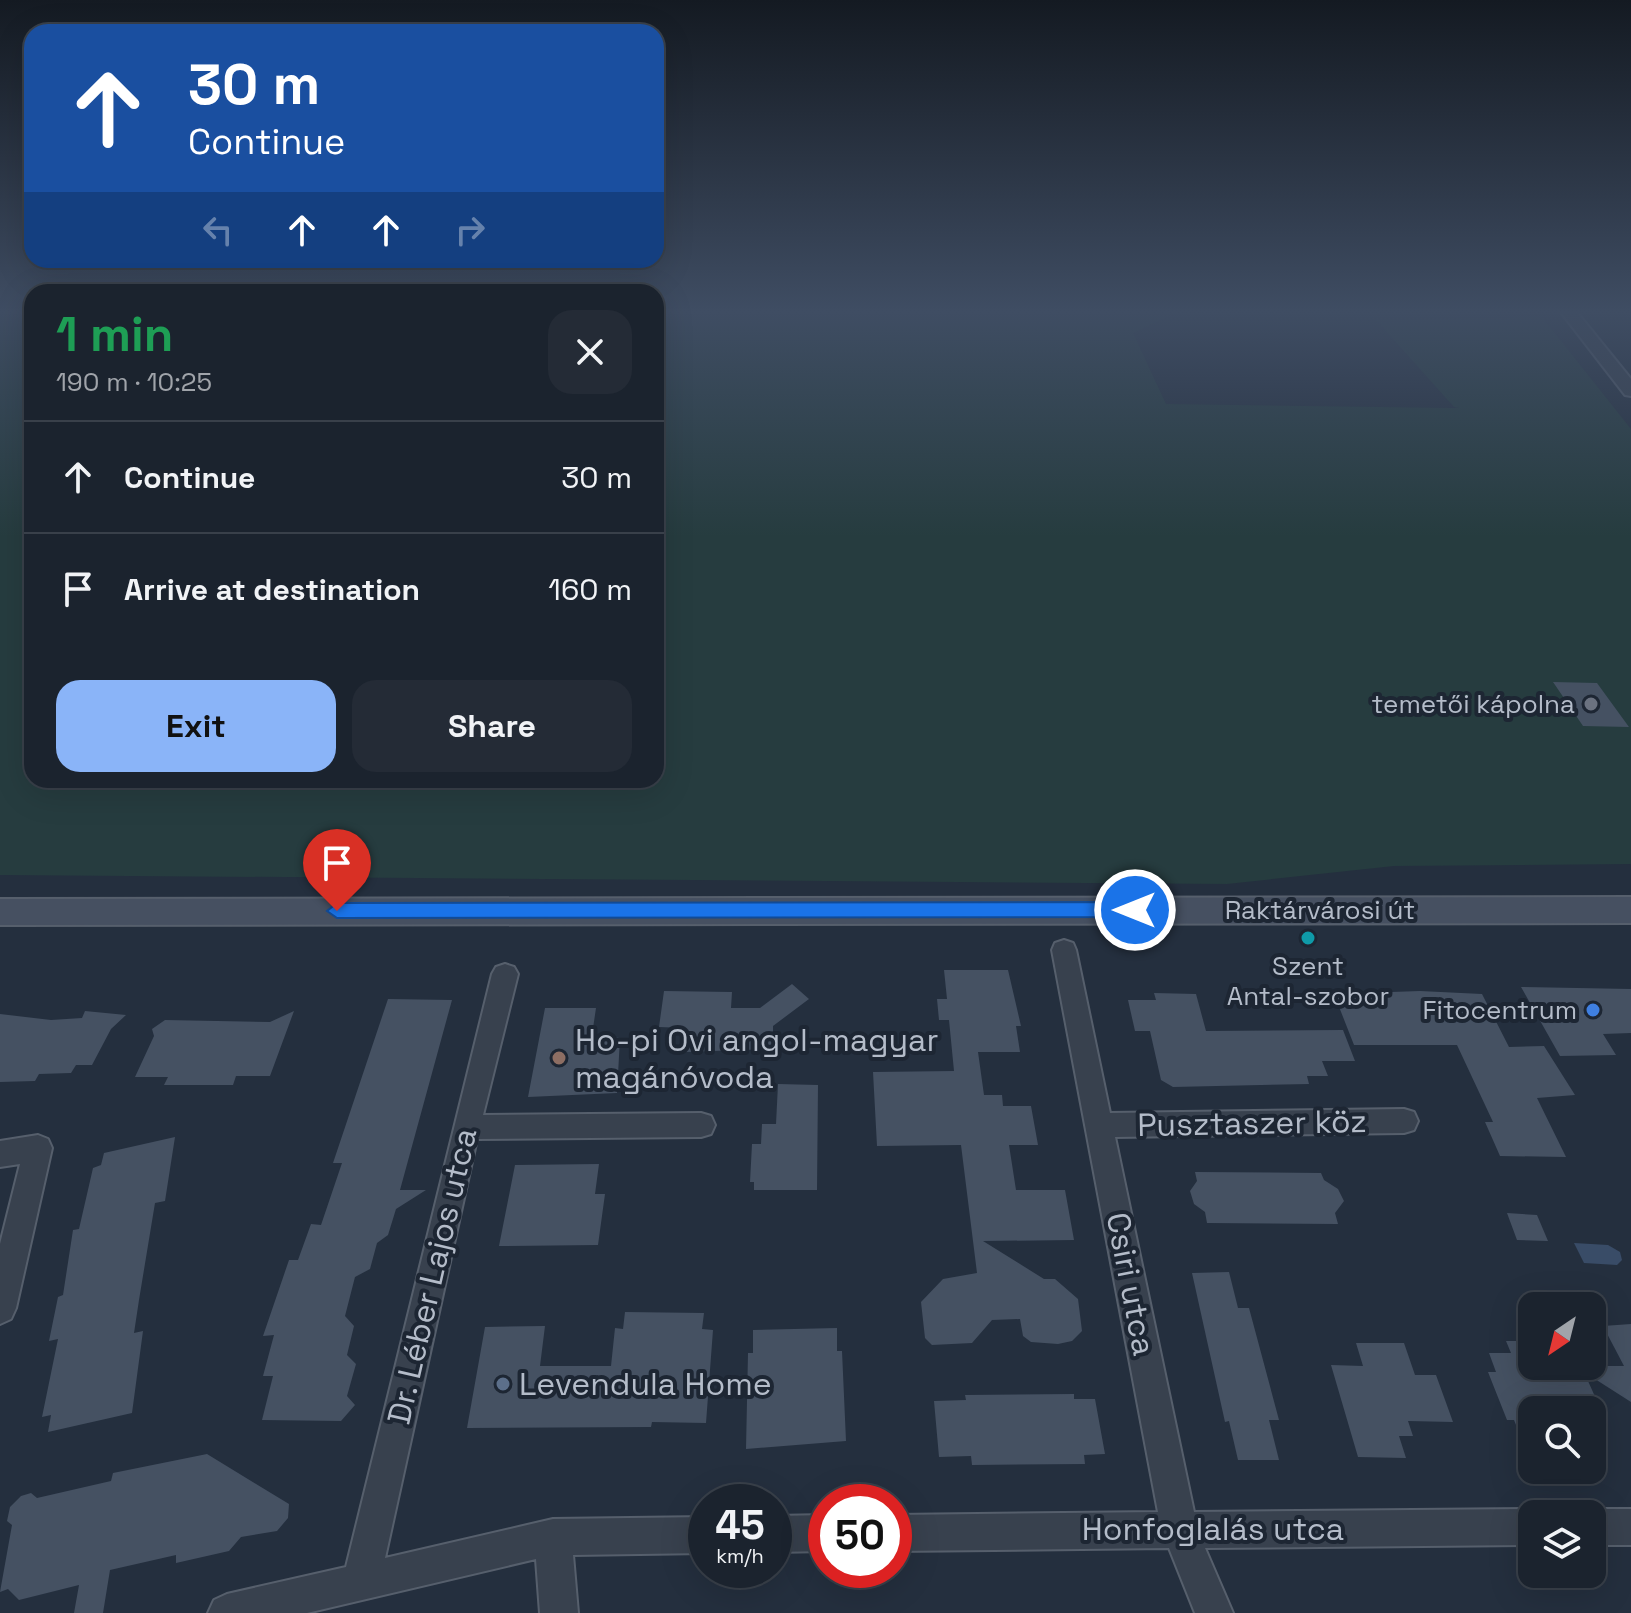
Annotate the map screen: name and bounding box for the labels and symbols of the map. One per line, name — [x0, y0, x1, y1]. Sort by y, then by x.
place label: temetői kápolna — [1372, 687, 1575, 721]
marker: temetői kápolna — [1582, 695, 1600, 713]
pin — [303, 829, 371, 911]
position arrow — [1093, 868, 1177, 952]
street label: Raktárvárosi út — [1225, 893, 1415, 927]
marker: Szent Antal-szobor — [1299, 929, 1317, 947]
place label: Szent Antal-szobor — [1227, 949, 1389, 1013]
place label: Fitocentrum — [1422, 993, 1577, 1027]
marker: Fitocentrum — [1584, 1001, 1602, 1019]
place label: Ho-pi Ovi angol-magyar magánóvoda — [575, 1020, 939, 1097]
marker: Ho-pi Ovi angol-magyar magánóvoda — [550, 1049, 568, 1067]
street label: Pusztaszer köz — [1137, 1101, 1367, 1145]
street label: Dr. Léber Lajos utca — [378, 1124, 486, 1428]
street label: Csiri utca — [1098, 1209, 1164, 1359]
north arrow — [1518, 1292, 1606, 1380]
place label: Levendula Home — [519, 1364, 772, 1404]
marker: Levendula Home — [494, 1375, 512, 1393]
speed limit sign: 50 — [808, 1484, 912, 1588]
street label: Honfoglalás utca — [1082, 1509, 1344, 1549]

